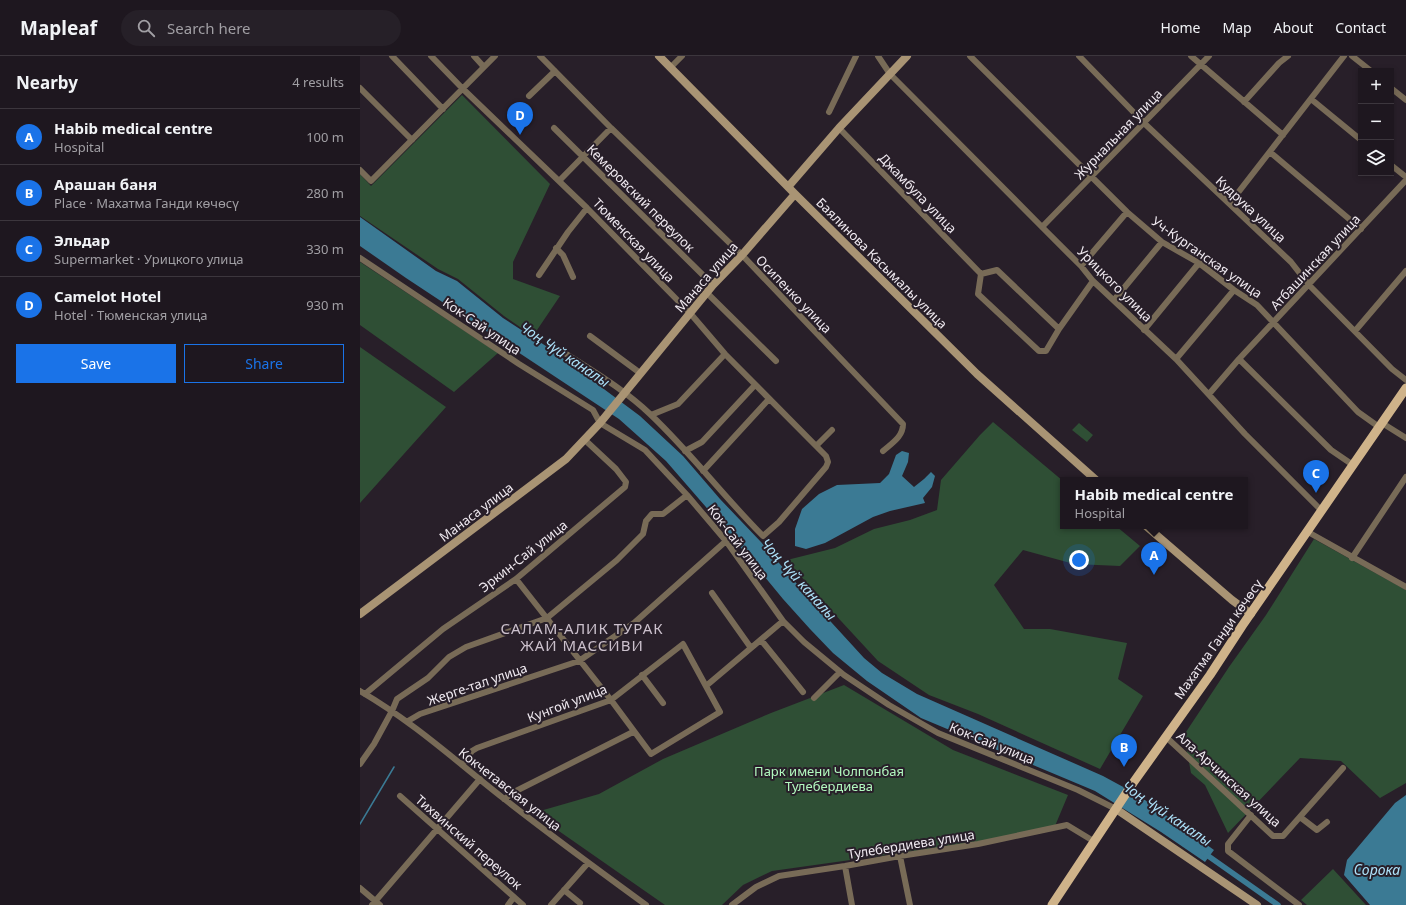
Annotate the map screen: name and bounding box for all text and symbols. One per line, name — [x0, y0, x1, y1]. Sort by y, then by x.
search box — [121, 10, 401, 46]
text: Mapleaf — [20, 15, 97, 41]
icon: search — [135, 17, 157, 39]
text: Search here — [167, 18, 251, 38]
text: Home — [1161, 18, 1200, 37]
text: Map — [1222, 18, 1252, 37]
text: About — [1274, 18, 1313, 37]
text: Contact — [1335, 18, 1386, 37]
map controls — [1358, 68, 1394, 176]
button: + — [1358, 68, 1394, 104]
text: Nearby — [16, 71, 78, 94]
text: 4 results — [292, 73, 344, 91]
street label: Журнальная улица — [1070, 85, 1166, 183]
pin: D — [507, 102, 533, 135]
button: − — [1358, 104, 1394, 140]
text: Habib medical centre — [54, 118, 213, 138]
text: A — [25, 128, 34, 146]
text: 100 m — [306, 128, 344, 146]
text: Hospital — [54, 138, 104, 156]
street label: Кемеровский переулок — [583, 140, 699, 256]
button: layers — [1358, 140, 1394, 176]
street label: Джамбула улица — [875, 149, 961, 237]
street label: Кудрука улица — [1212, 172, 1290, 246]
text: Арашан баня — [54, 174, 157, 194]
text: B — [25, 184, 33, 202]
text: 280 m — [306, 184, 344, 202]
text: Place · Махатма Ганди көчөсү — [54, 194, 239, 212]
street label: Тюменская улица — [589, 194, 679, 286]
street label: Баялинова Касымалы улица — [813, 194, 951, 332]
street label: Атбашинская улица — [1266, 210, 1364, 314]
street label: Уч-Курганская улица — [1148, 212, 1266, 302]
text: Эльдар — [54, 230, 110, 250]
street label: Манаса улица — [670, 238, 742, 316]
text: C — [25, 240, 33, 258]
text: 330 m — [306, 240, 344, 258]
street label: Урицкого улица — [1073, 242, 1157, 326]
text: Supermarket · Урицкого улица — [54, 250, 244, 268]
street label: Осипенко улица — [752, 251, 836, 337]
text: Camelot Hotel — [54, 286, 161, 306]
street label: Кок-Сай улица — [439, 293, 525, 359]
text: D — [24, 296, 34, 314]
text: 930 m — [306, 296, 344, 314]
text: Hotel · Тюменская улица — [54, 306, 208, 324]
water label: Чоң Чүй каналы — [516, 317, 614, 391]
button: Save — [16, 344, 176, 383]
button: Share — [184, 344, 344, 383]
pin: C — [1303, 460, 1329, 493]
popup — [1060, 477, 1248, 529]
street label: Манаса улица — [435, 478, 517, 546]
text: Habib medical centre — [1075, 484, 1233, 504]
street label: Кок-Сай улица — [704, 500, 772, 584]
text: Hospital — [1075, 504, 1125, 522]
street label: Эркин-Сай улица — [475, 516, 571, 596]
water label: Чоң Чүй каналы — [757, 534, 841, 624]
pin: A — [1141, 542, 1167, 575]
your location — [1069, 550, 1089, 570]
street label: Махатма Ганди көчөсү — [1170, 575, 1266, 703]
district label: САЛАМ-АЛИК ТУРАК ЖАЙ МАССИВИ — [500, 618, 664, 655]
street label: Жерге-тал улица — [425, 658, 529, 710]
street label: Кунгой улица — [524, 680, 610, 726]
street label: Кок-Сай улица — [947, 718, 1037, 768]
street label: Ала-Арчинская улица — [1173, 727, 1285, 831]
pin: B — [1111, 734, 1137, 767]
street label: Кокчетавская улица — [455, 743, 565, 835]
park label: Парк имени Чолпонбая Тулебердиева — [754, 762, 904, 795]
water label: Чоң Чүй каналы — [1118, 776, 1216, 850]
street label: Тихвинский переулок — [412, 791, 526, 893]
street label: Тулебердиева улица — [846, 825, 976, 863]
water label: Сорока — [1354, 860, 1400, 879]

